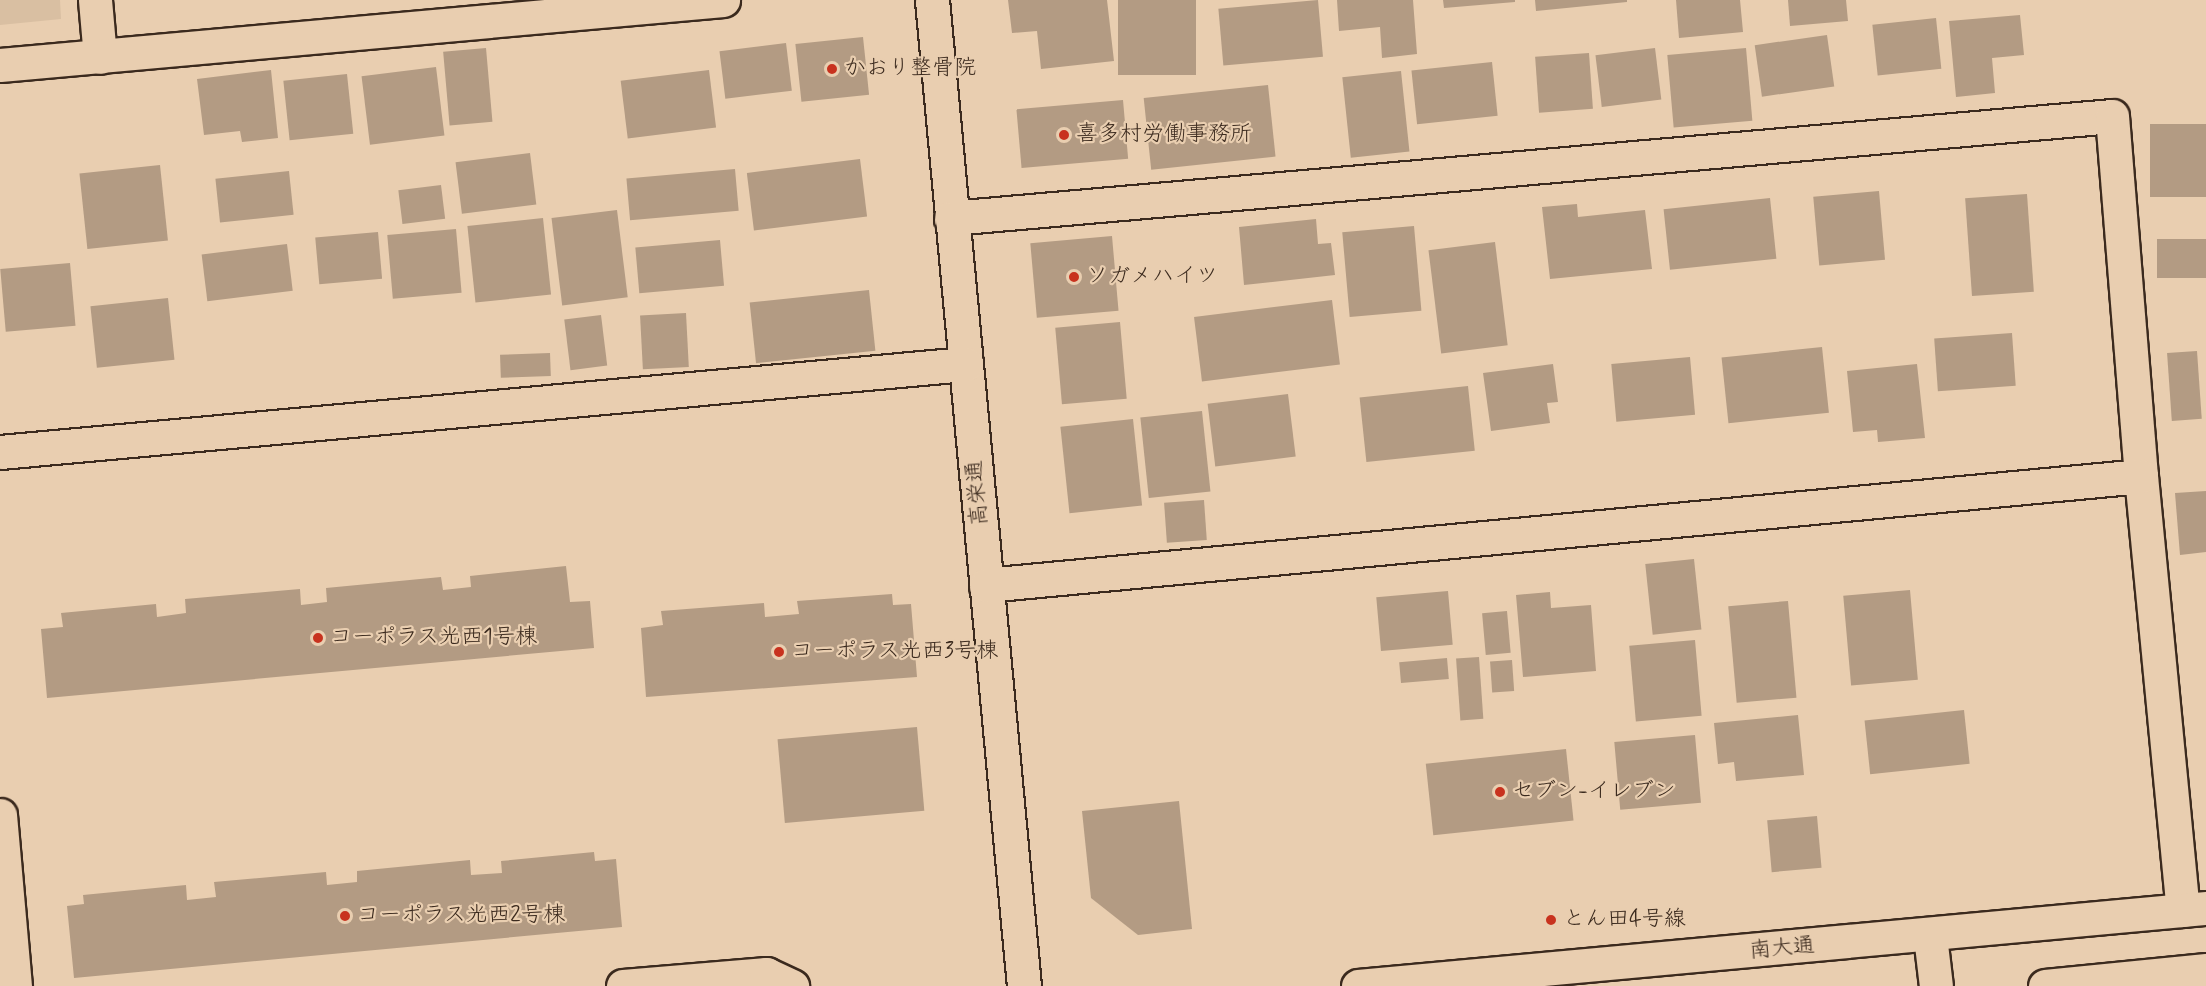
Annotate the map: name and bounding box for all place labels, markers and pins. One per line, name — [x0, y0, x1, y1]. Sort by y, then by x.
place label: かおり整骨院 — [844, 56, 976, 82]
marker: かおり整骨院 — [825, 62, 839, 76]
place label: 喜多村労働事務所 — [1076, 122, 1252, 148]
marker: 喜多村労働事務所 — [1057, 128, 1071, 142]
place label: ソガメハイツ — [1086, 264, 1218, 290]
marker: ソガメハイツ — [1067, 270, 1081, 284]
place label: コーポラス光西1号棟 — [330, 625, 538, 651]
marker: コーポラス光西1号棟 — [311, 631, 325, 645]
place label: コーポラス光西3号棟 — [791, 639, 999, 665]
marker: コーポラス光西3号棟 — [772, 645, 786, 659]
place label: セブン-イレブン — [1512, 779, 1676, 805]
marker: セブン-イレブン — [1493, 785, 1507, 799]
place label: コーポラス光西2号棟 — [357, 903, 566, 929]
place label: とん田4号線 — [1563, 907, 1686, 933]
marker: コーポラス光西2号棟 — [338, 909, 352, 923]
marker: とん田4号線 — [1544, 913, 1558, 927]

